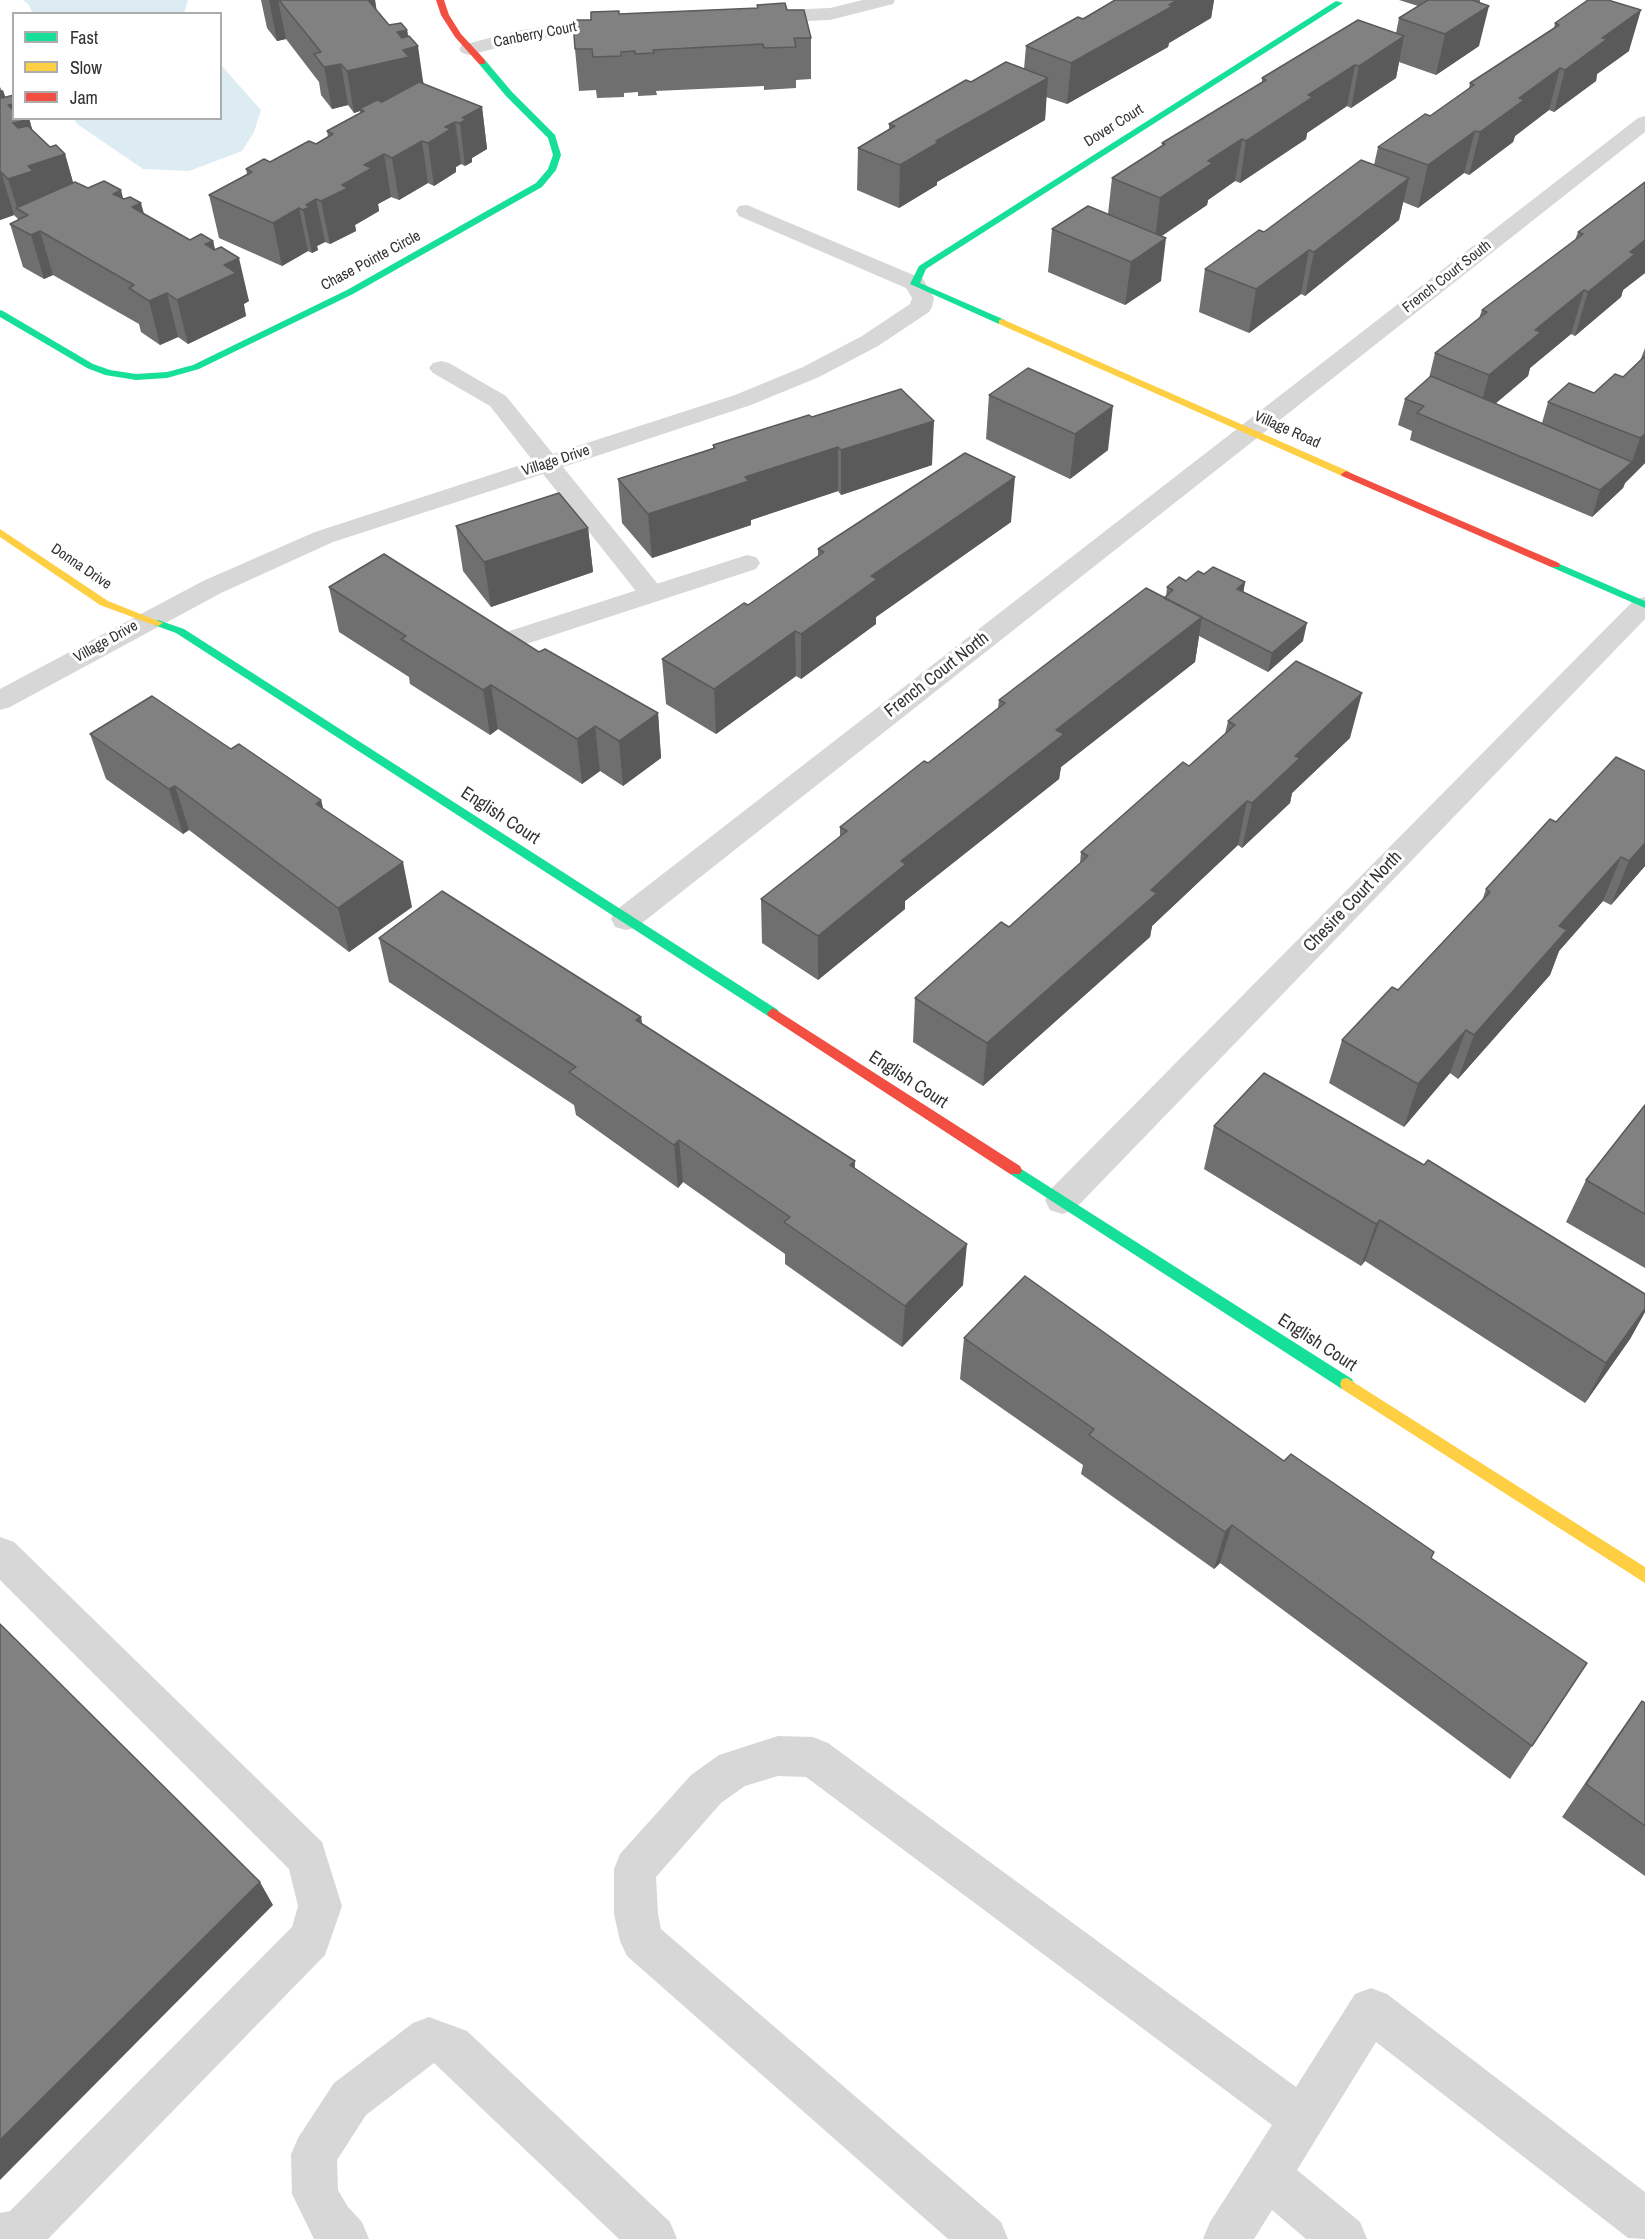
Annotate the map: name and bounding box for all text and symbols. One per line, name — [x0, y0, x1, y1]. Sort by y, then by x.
legend — [12, 12, 222, 120]
street label: Canberry Court — [492, 18, 578, 52]
text: Fast — [70, 25, 98, 50]
text: Slow — [70, 55, 102, 80]
text: Jam — [70, 85, 98, 110]
street label: Dover Court — [1081, 101, 1147, 151]
street label: Chase Pointe Circle — [318, 227, 424, 295]
street label: French Court South — [1399, 237, 1495, 317]
street label: Village Road — [1251, 407, 1323, 453]
street label: Village Drive — [520, 442, 592, 480]
street label: Donna Drive — [47, 540, 115, 594]
street label: Village Drive — [71, 617, 141, 667]
street label: French Court North — [881, 628, 993, 722]
street label: English Court — [457, 783, 543, 849]
street label: Chesire Court North — [1299, 847, 1407, 957]
street label: English Court — [865, 1047, 951, 1113]
street label: English Court — [1274, 1310, 1360, 1376]

